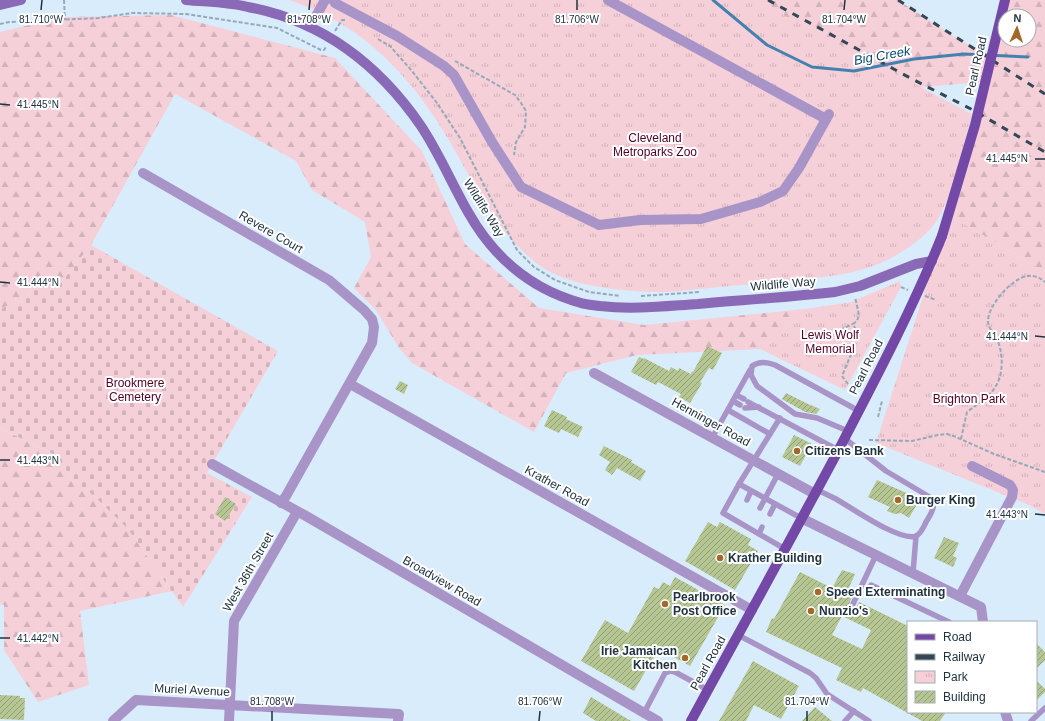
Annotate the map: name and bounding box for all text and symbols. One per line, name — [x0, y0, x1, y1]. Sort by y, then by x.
north arrow — [997, 8, 1037, 48]
text: N — [1013, 12, 1022, 24]
text: 81.710°W — [19, 14, 64, 25]
text: 81.708°W — [287, 14, 332, 25]
text: 81.706°W — [555, 14, 600, 25]
text: 81.704°W — [822, 14, 867, 25]
street label: Pearl Road — [962, 35, 990, 97]
water label: Big Creek — [853, 43, 913, 68]
text: 41.445°N — [17, 99, 59, 110]
park label: Cleveland Metroparks Zoo — [613, 131, 697, 159]
text: 41.445°N — [986, 153, 1028, 164]
street label: Wildlife Way — [461, 176, 507, 240]
street label: Revere Court — [237, 208, 306, 256]
street label: Wildlife Way — [750, 274, 816, 294]
text: 41.444°N — [17, 277, 59, 288]
park label: Lewis Wolf Memorial — [801, 328, 860, 356]
text: 41.444°N — [986, 331, 1028, 342]
street label: Pearl Road — [846, 337, 886, 397]
park label: Brookmere Cemetery — [106, 376, 165, 404]
park label: Brighton Park — [933, 392, 1006, 406]
street label: Henninger Road — [669, 395, 753, 449]
place label: Citizens Bank — [805, 444, 884, 458]
marker: Citizens Bank — [792, 446, 802, 456]
text: 41.443°N — [17, 455, 59, 466]
street label: Krather Road — [522, 463, 592, 509]
place label: Burger King — [906, 493, 975, 507]
marker: Burger King — [893, 495, 903, 505]
text: 41.443°N — [986, 509, 1028, 520]
street label: West 36th Street — [220, 529, 277, 614]
place label: Krather Building — [728, 551, 822, 565]
street label: Broadview Road — [400, 553, 484, 609]
marker: Krather Building — [715, 553, 725, 563]
place label: Speed Exterminating — [826, 585, 945, 599]
marker: Speed Exterminating — [813, 587, 823, 597]
place label: Pearlbrook Post Office — [673, 590, 737, 618]
marker: Pearlbrook Post Office — [660, 599, 670, 609]
place label: Nunzio's — [819, 604, 869, 618]
marker: Nunzio's — [806, 606, 816, 616]
legend — [907, 621, 1037, 713]
text: Road — [943, 630, 972, 644]
text: 41.442°N — [17, 633, 59, 644]
street label: Pearl Road — [687, 633, 729, 693]
place label: Irie Jamaican Kitchen — [601, 644, 677, 672]
text: Railway — [943, 650, 985, 664]
marker: Irie Jamaican Kitchen — [680, 653, 690, 663]
text: Park — [943, 670, 969, 684]
street label: Muriel Avenue — [154, 681, 231, 699]
text: Building — [943, 690, 986, 704]
text: 81.708°W — [250, 696, 295, 707]
text: 81.706°W — [518, 696, 563, 707]
text: 81.704°W — [785, 696, 830, 707]

